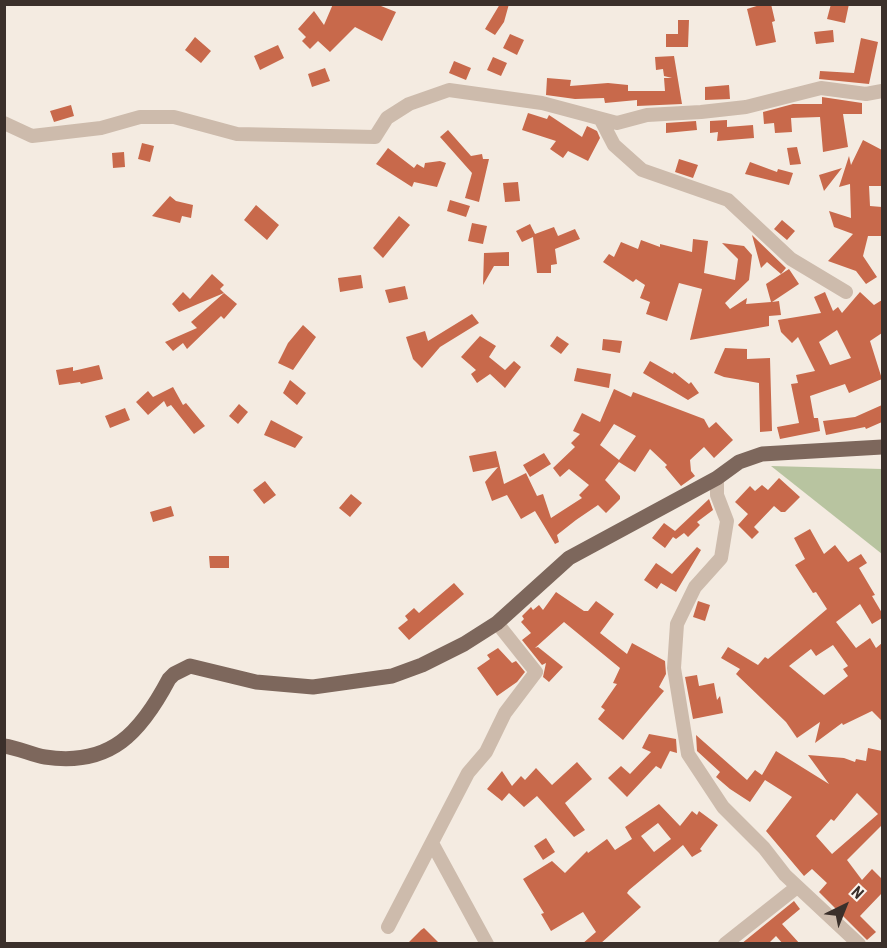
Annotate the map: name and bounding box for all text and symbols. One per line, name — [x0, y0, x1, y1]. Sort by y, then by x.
north arrow — [815, 876, 875, 936]
text: N — [848, 882, 868, 903]

